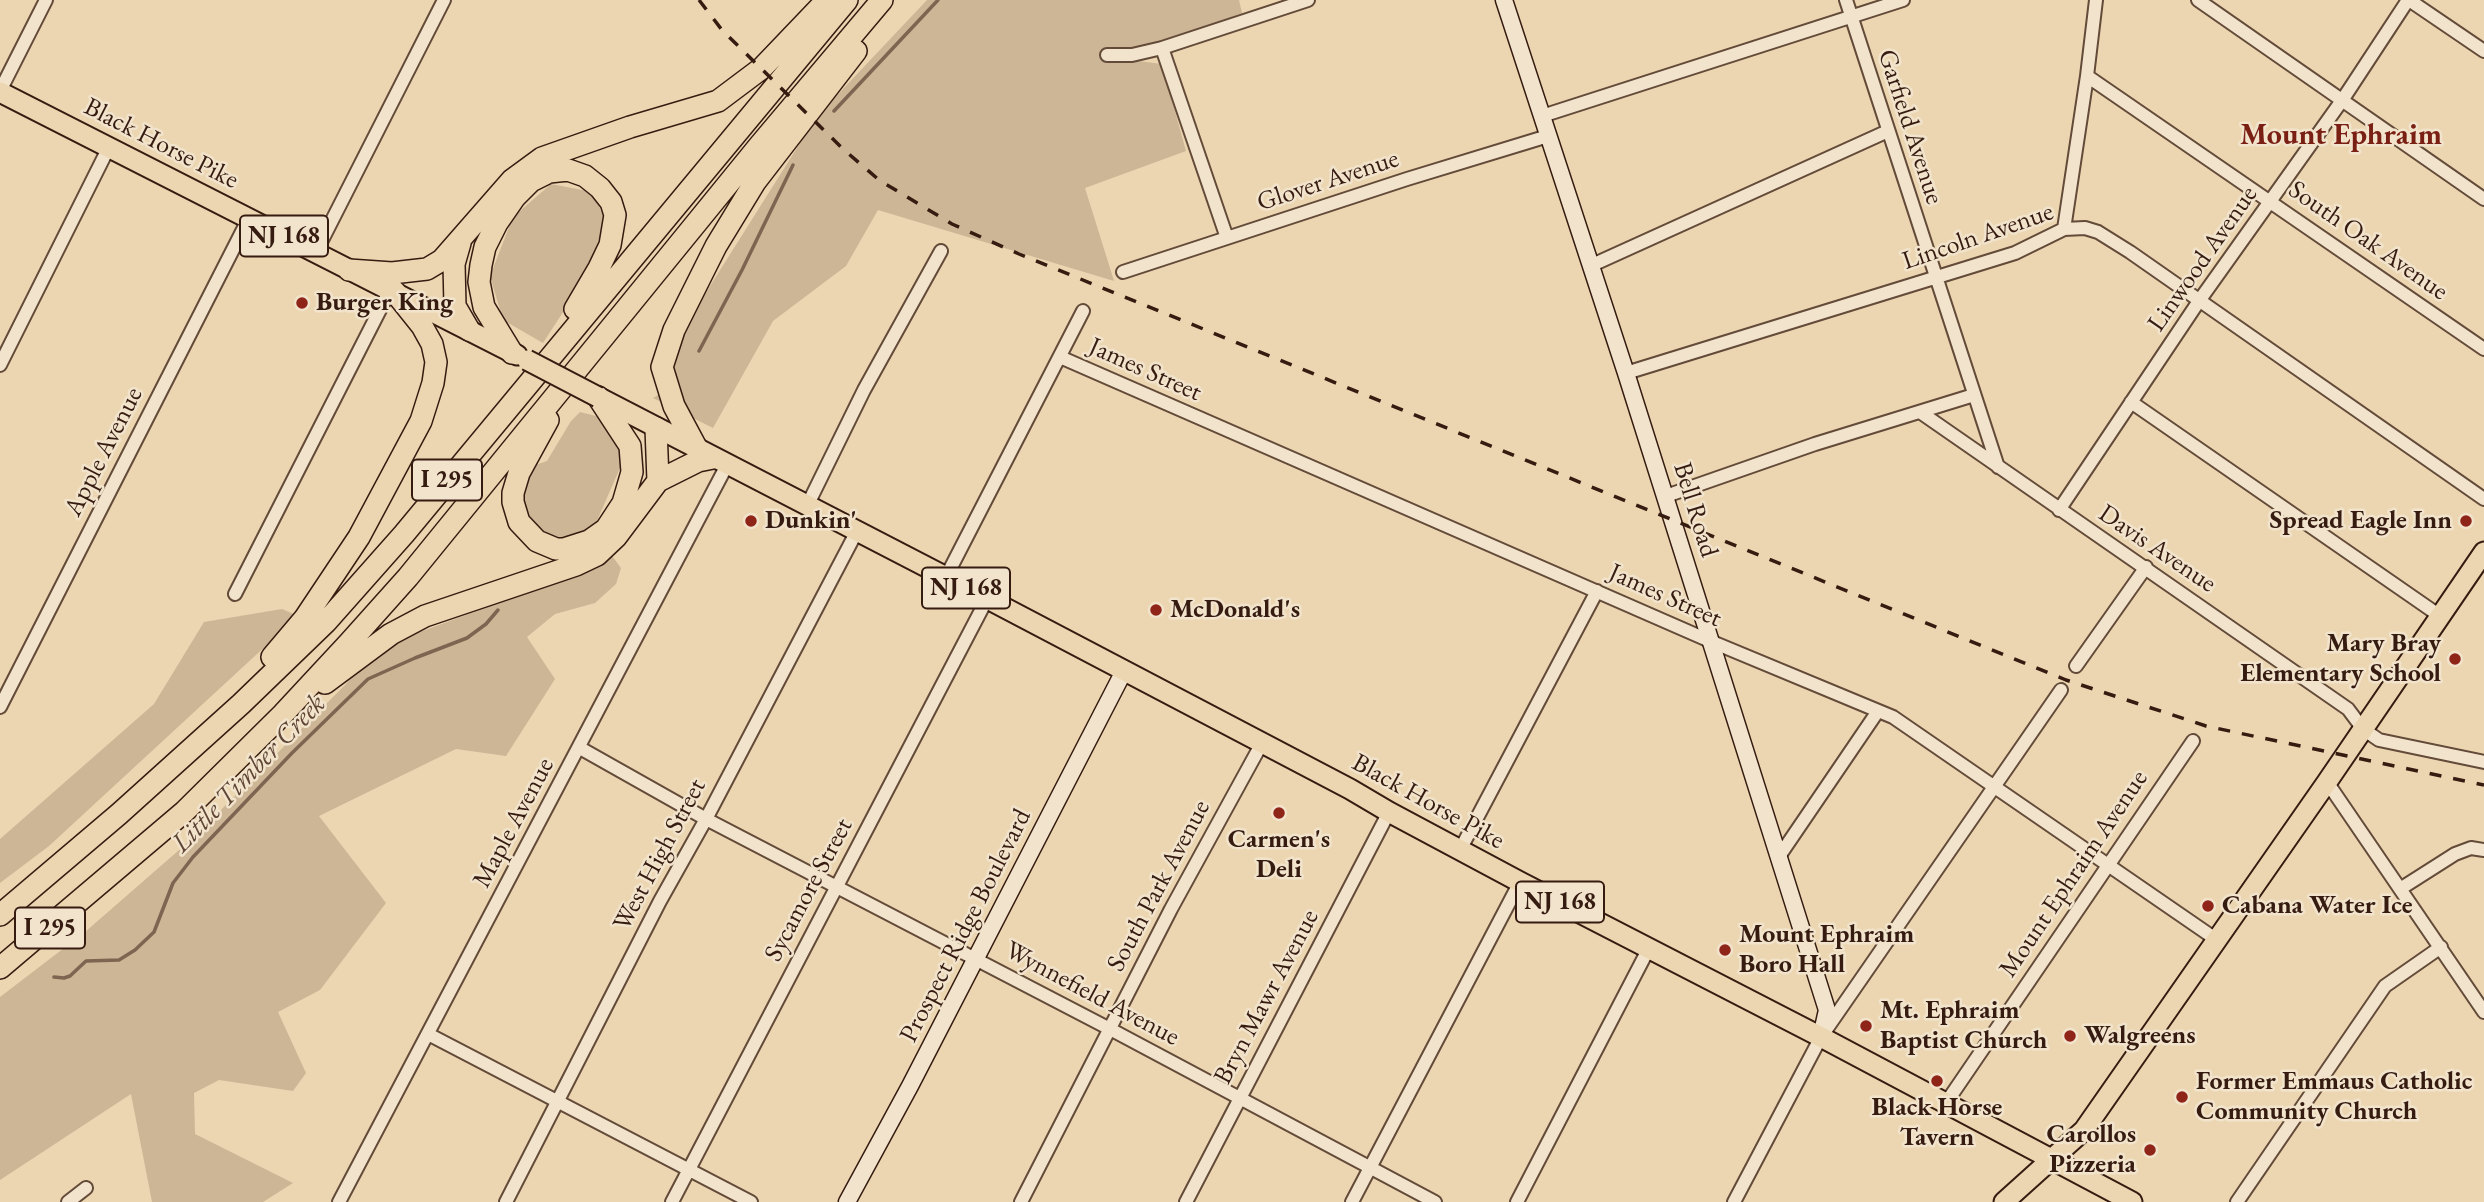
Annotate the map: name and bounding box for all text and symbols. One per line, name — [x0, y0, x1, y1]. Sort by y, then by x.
street label: Garfield Avenue — [1870, 46, 1950, 208]
street label: Black Horse Pike — [79, 92, 243, 196]
district label: Mount Ephraim — [2240, 118, 2442, 154]
street label: Glover Avenue — [1253, 143, 1403, 219]
street label: South Oak Avenue — [2282, 174, 2454, 308]
street label: Linwood Avenue — [2141, 180, 2265, 338]
street label: Lincoln Avenue — [1898, 197, 2058, 277]
road number: NJ 168 — [240, 216, 328, 256]
place label: Burger King — [316, 287, 453, 319]
marker: Burger King — [294, 295, 310, 311]
street label: James Street — [1084, 331, 1206, 409]
street label: Apple Avenue — [58, 382, 150, 522]
street label: Bell Road — [1666, 459, 1724, 561]
road number: I 295 — [412, 460, 482, 500]
street label: Davis Avenue — [2092, 498, 2222, 600]
place label: Dunkin' — [765, 505, 857, 537]
place label: Spread Eagle Inn — [2270, 505, 2452, 537]
marker: Dunkin' — [743, 513, 759, 529]
marker: Spread Eagle Inn — [2458, 513, 2474, 529]
street label: James Street — [1604, 557, 1726, 635]
road number: NJ 168 — [922, 568, 1010, 608]
place label: McDonald's — [1170, 594, 1300, 626]
marker: McDonald's — [1148, 602, 1164, 618]
place label: Mary Bray Elementary School — [2240, 628, 2441, 690]
marker: Mary Bray Elementary School — [2447, 651, 2463, 667]
water label: Little Timber Creek — [165, 688, 333, 860]
street label: Black Horse Pike — [1346, 747, 1510, 857]
street label: Maple Avenue — [467, 753, 561, 893]
street label: Mount Ephraim Avenue — [1993, 764, 2155, 984]
street label: West High Street — [607, 774, 713, 936]
street label: South Park Avenue — [1101, 795, 1217, 977]
street label: Prospect Ridge Boulevard — [894, 804, 1038, 1048]
marker: Carmen's Deli — [1271, 805, 1287, 821]
street label: Sycamore Street — [758, 813, 860, 967]
place label: Carmen's Deli — [1228, 824, 1330, 886]
road number: NJ 168 — [1516, 882, 1604, 922]
place label: Cabana Water Ice — [2222, 890, 2413, 922]
marker: Cabana Water Ice — [2200, 898, 2216, 914]
street label: Bryn Mawr Avenue — [1208, 904, 1326, 1090]
road number: I 295 — [15, 908, 85, 948]
place label: Mount Ephraim Boro Hall — [1739, 919, 1914, 981]
street label: Wynnefield Avenue — [999, 935, 1185, 1053]
marker: Mount Ephraim Boro Hall — [1717, 942, 1733, 958]
place label: Mt. Ephraim Baptist Church — [1880, 995, 2047, 1056]
marker: Mt. Ephraim Baptist Church — [1858, 1018, 1874, 1034]
place label: Walgreens — [2084, 1020, 2196, 1052]
marker: Walgreens — [2062, 1028, 2078, 1044]
place label: Former Emmaus Catholic Community Church — [2196, 1066, 2472, 1128]
marker: Black Horse Tavern — [1929, 1073, 1945, 1089]
marker: Former Emmaus Catholic Community Church — [2174, 1089, 2190, 1105]
place label: Black Horse Tavern — [1872, 1092, 2002, 1154]
place label: Carollos Pizzeria — [2047, 1119, 2136, 1180]
marker: Carollos Pizzeria — [2142, 1142, 2158, 1158]

